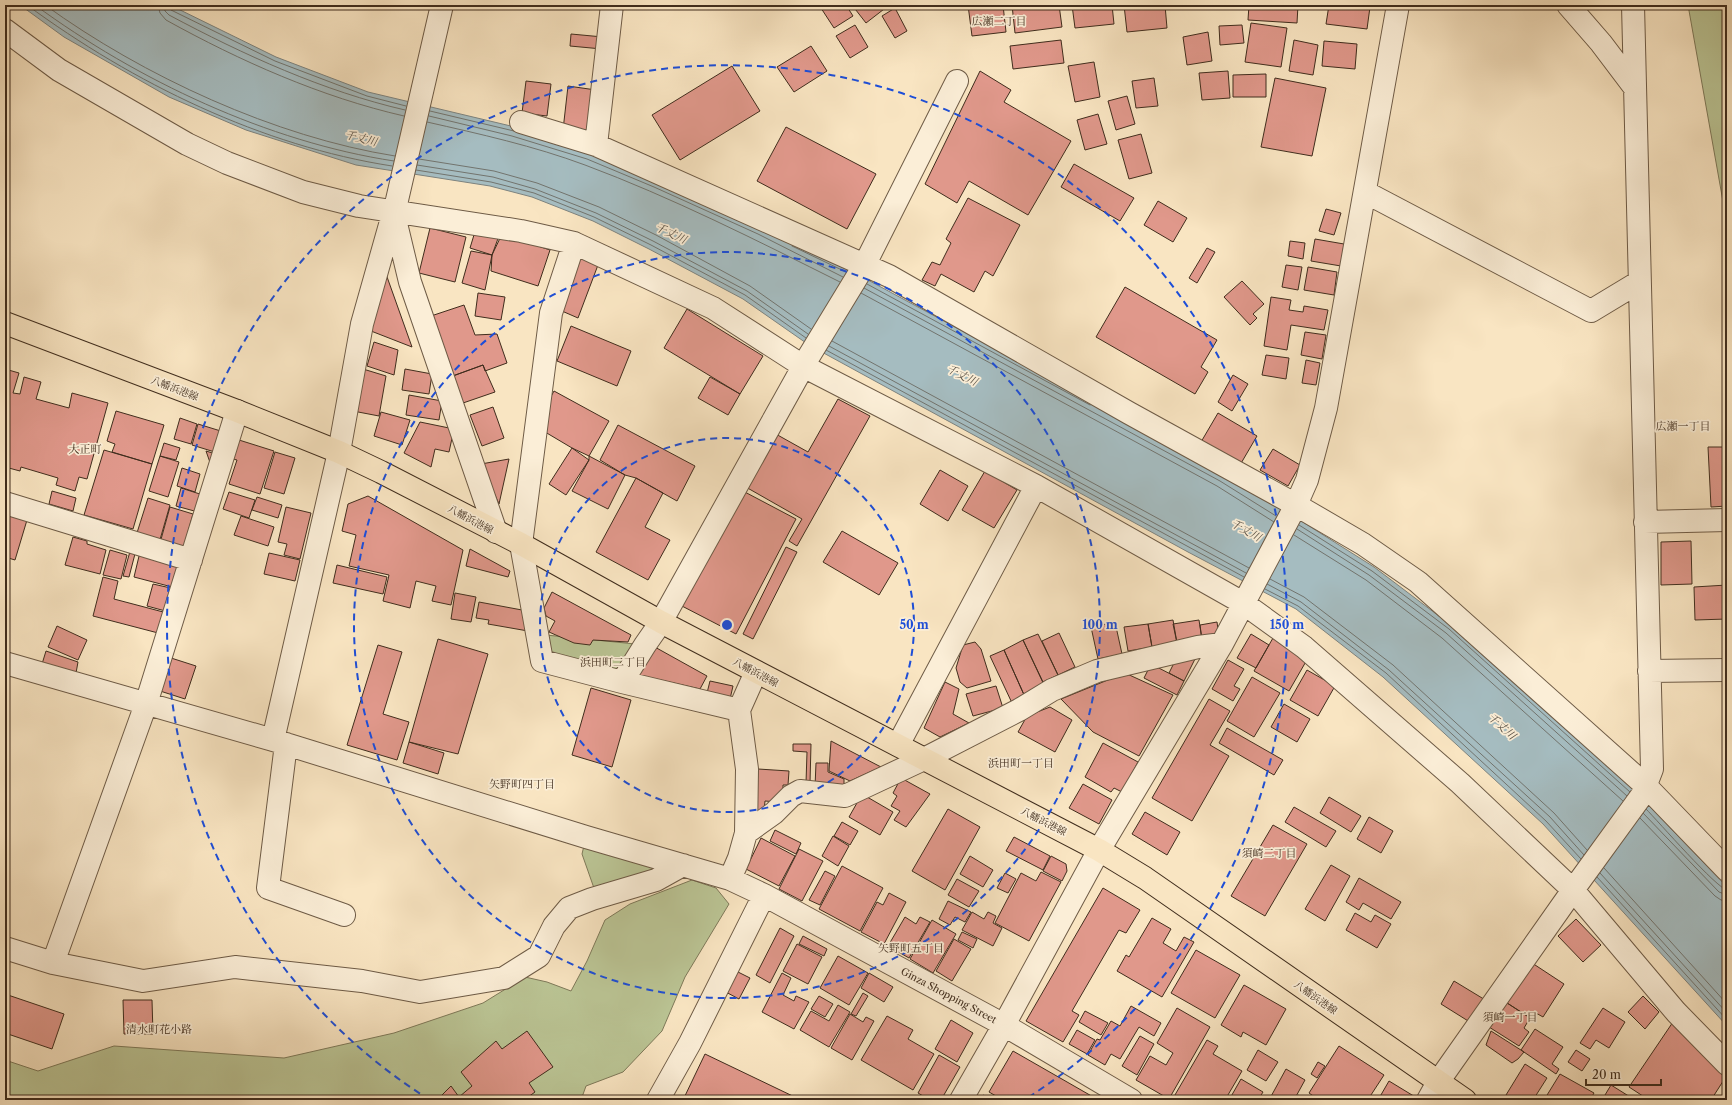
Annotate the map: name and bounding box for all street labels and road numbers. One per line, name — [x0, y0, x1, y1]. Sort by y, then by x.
street label: 八幡浜港線 — [149, 373, 200, 403]
street label: 八幡浜港線 — [446, 502, 496, 537]
street label: 八幡浜港線 — [731, 655, 781, 690]
street label: 八幡浜港線 — [1019, 804, 1069, 839]
street label: Ginza Shopping Street — [899, 965, 999, 1026]
street label: 八幡浜港線 — [1292, 978, 1340, 1017]

